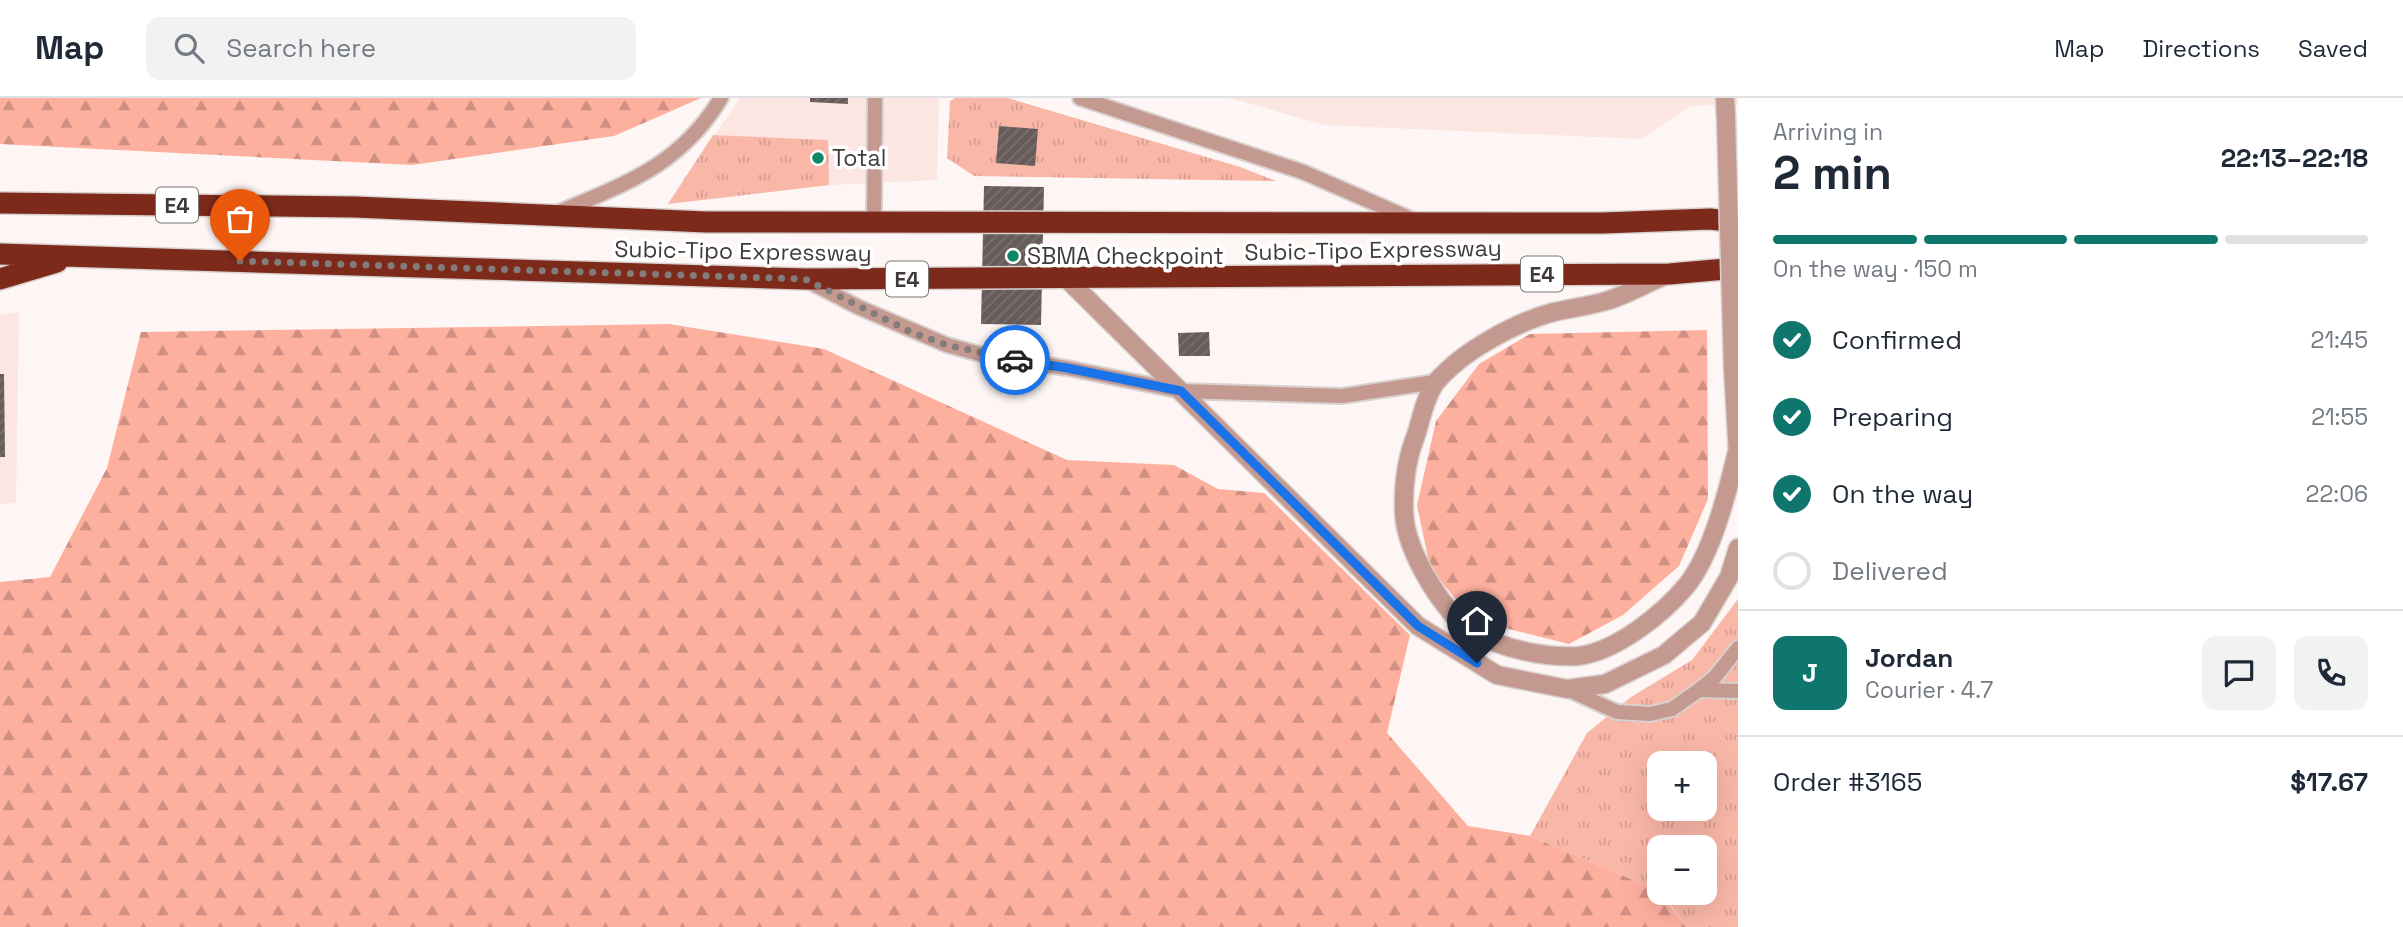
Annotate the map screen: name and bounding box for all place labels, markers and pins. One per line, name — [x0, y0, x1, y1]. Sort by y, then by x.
place label: Total — [832, 143, 886, 173]
marker: Total — [810, 150, 826, 166]
pin — [210, 189, 270, 261]
place label: SBMA Checkpoint — [1027, 241, 1224, 271]
marker: SBMA Checkpoint — [1005, 248, 1021, 264]
pin — [1447, 591, 1507, 663]

